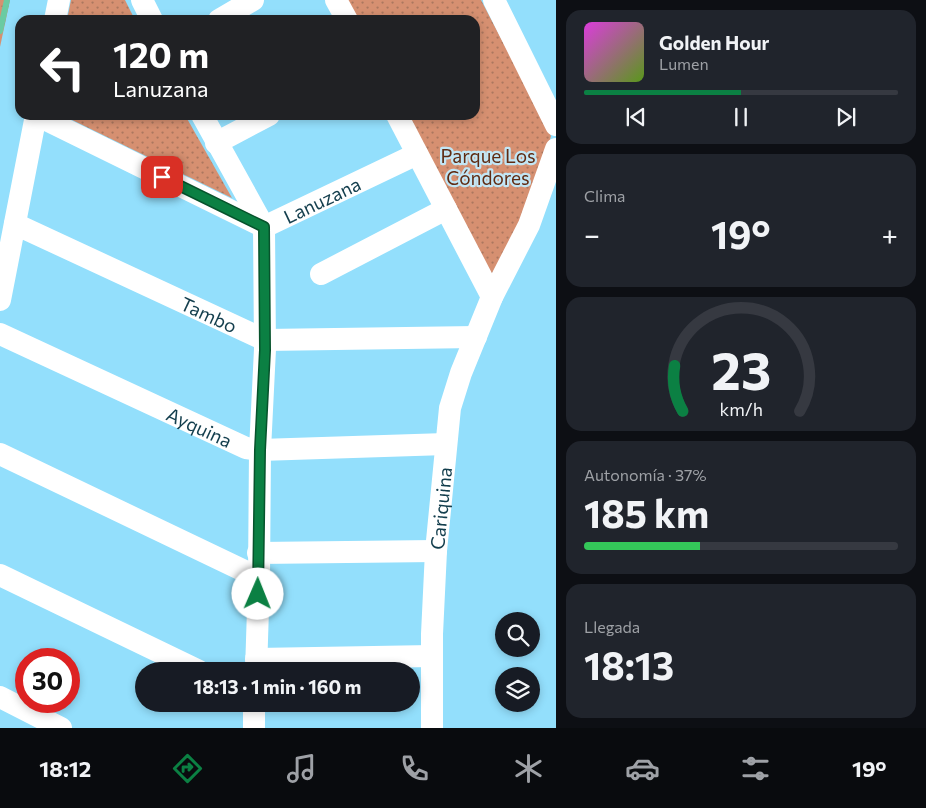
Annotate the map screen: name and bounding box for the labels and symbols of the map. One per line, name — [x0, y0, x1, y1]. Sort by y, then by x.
park label: Parque Los Cóndores — [440, 144, 536, 189]
pin — [141, 156, 183, 198]
street label: Lanuzana — [280, 171, 364, 228]
street label: Tambo — [177, 291, 241, 337]
street label: Ayquina — [163, 401, 236, 452]
street label: Cariquina — [425, 466, 456, 551]
position arrow — [231, 567, 283, 619]
speed limit sign: 30 — [15, 648, 80, 713]

